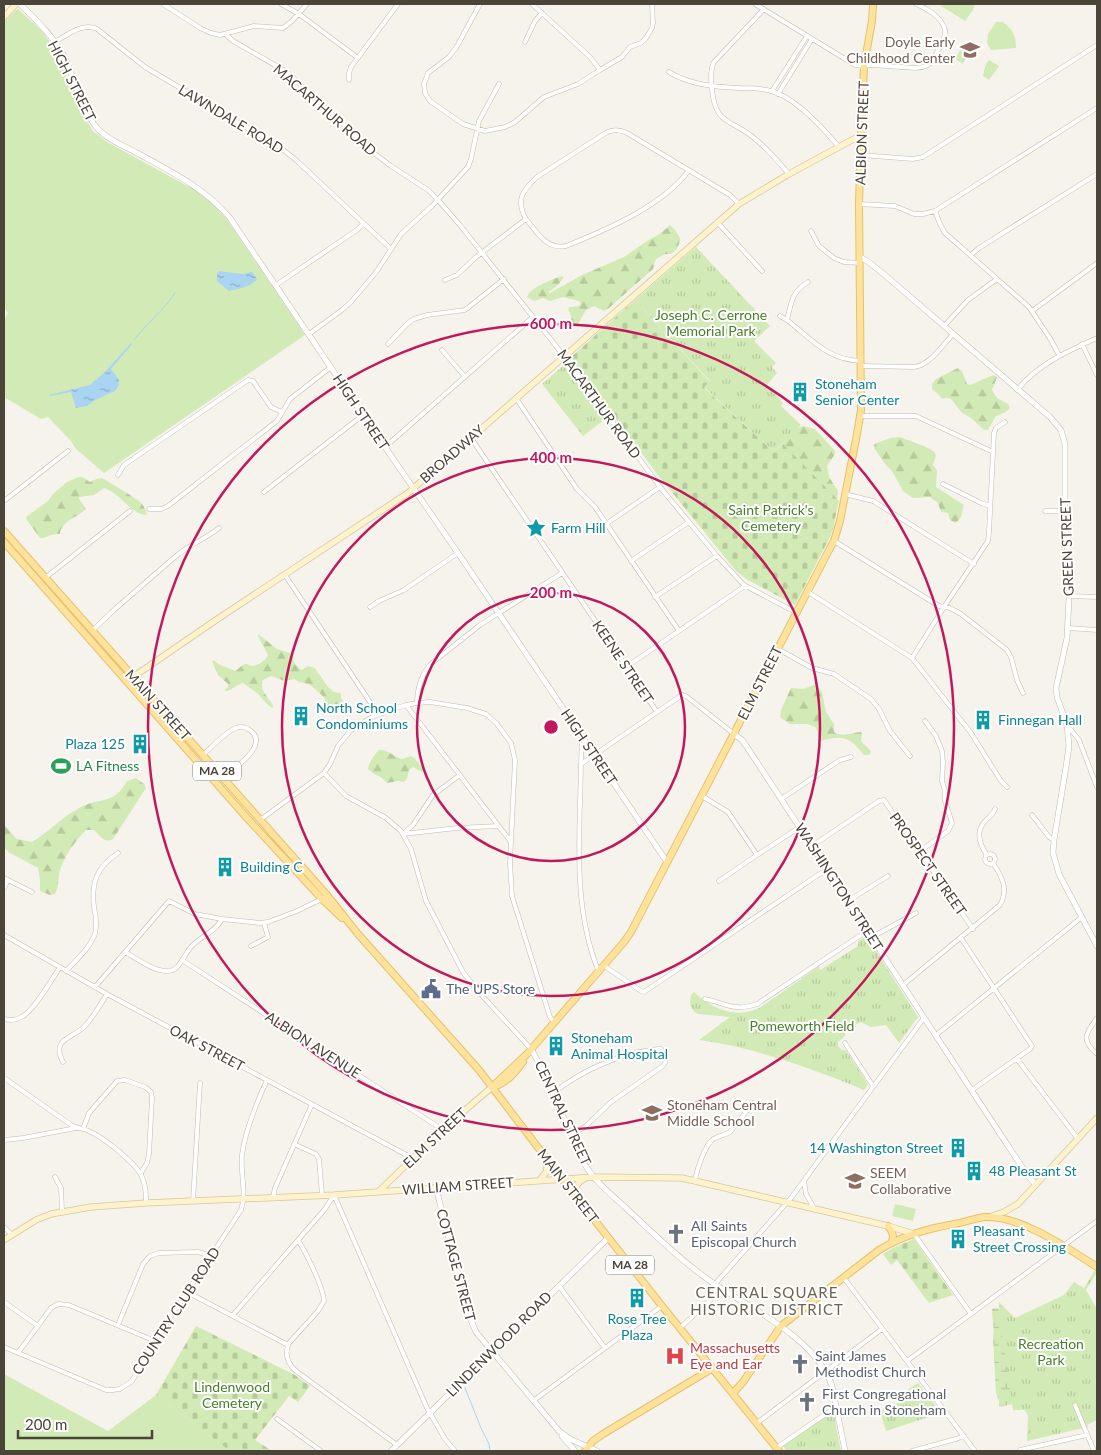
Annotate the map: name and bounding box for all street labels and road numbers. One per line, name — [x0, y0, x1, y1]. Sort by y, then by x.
street label: HIGH STREET — [45, 38, 100, 125]
street label: MACARTHUR ROAD — [270, 60, 380, 159]
street label: LAWNDALE ROAD — [176, 80, 287, 157]
street label: ALBION STREET — [851, 80, 872, 185]
street label: MACARTHUR ROAD — [554, 346, 645, 462]
street label: HIGH STREET — [330, 370, 394, 454]
street label: BROADWAY — [416, 421, 488, 486]
street label: GREEN STREET — [1056, 497, 1077, 597]
street label: KEENE STREET — [589, 617, 658, 707]
street label: ELM STREET — [734, 642, 786, 723]
street label: MAIN STREET — [122, 666, 195, 744]
street label: HIGH STREET — [558, 705, 622, 789]
road number: MA 28 — [193, 761, 241, 780]
street label: PROSPECT STREET — [886, 809, 971, 919]
street label: WASHINGTON STREET — [792, 820, 887, 954]
street label: ALBION AVENUE — [263, 1007, 364, 1082]
street label: OAK STREET — [167, 1021, 248, 1075]
street label: CENTRAL STREET — [532, 1058, 596, 1169]
street label: ELM STREET — [399, 1103, 471, 1171]
street label: MAIN STREET — [534, 1145, 603, 1227]
street label: WILLIAM STREET — [402, 1173, 515, 1198]
street label: COTTAGE STREET — [433, 1207, 480, 1324]
street label: COUNTRY CLUB ROAD — [128, 1244, 223, 1378]
road number: MA 28 — [606, 1256, 654, 1274]
street label: LINDENWOOD ROAD — [442, 1287, 555, 1400]

